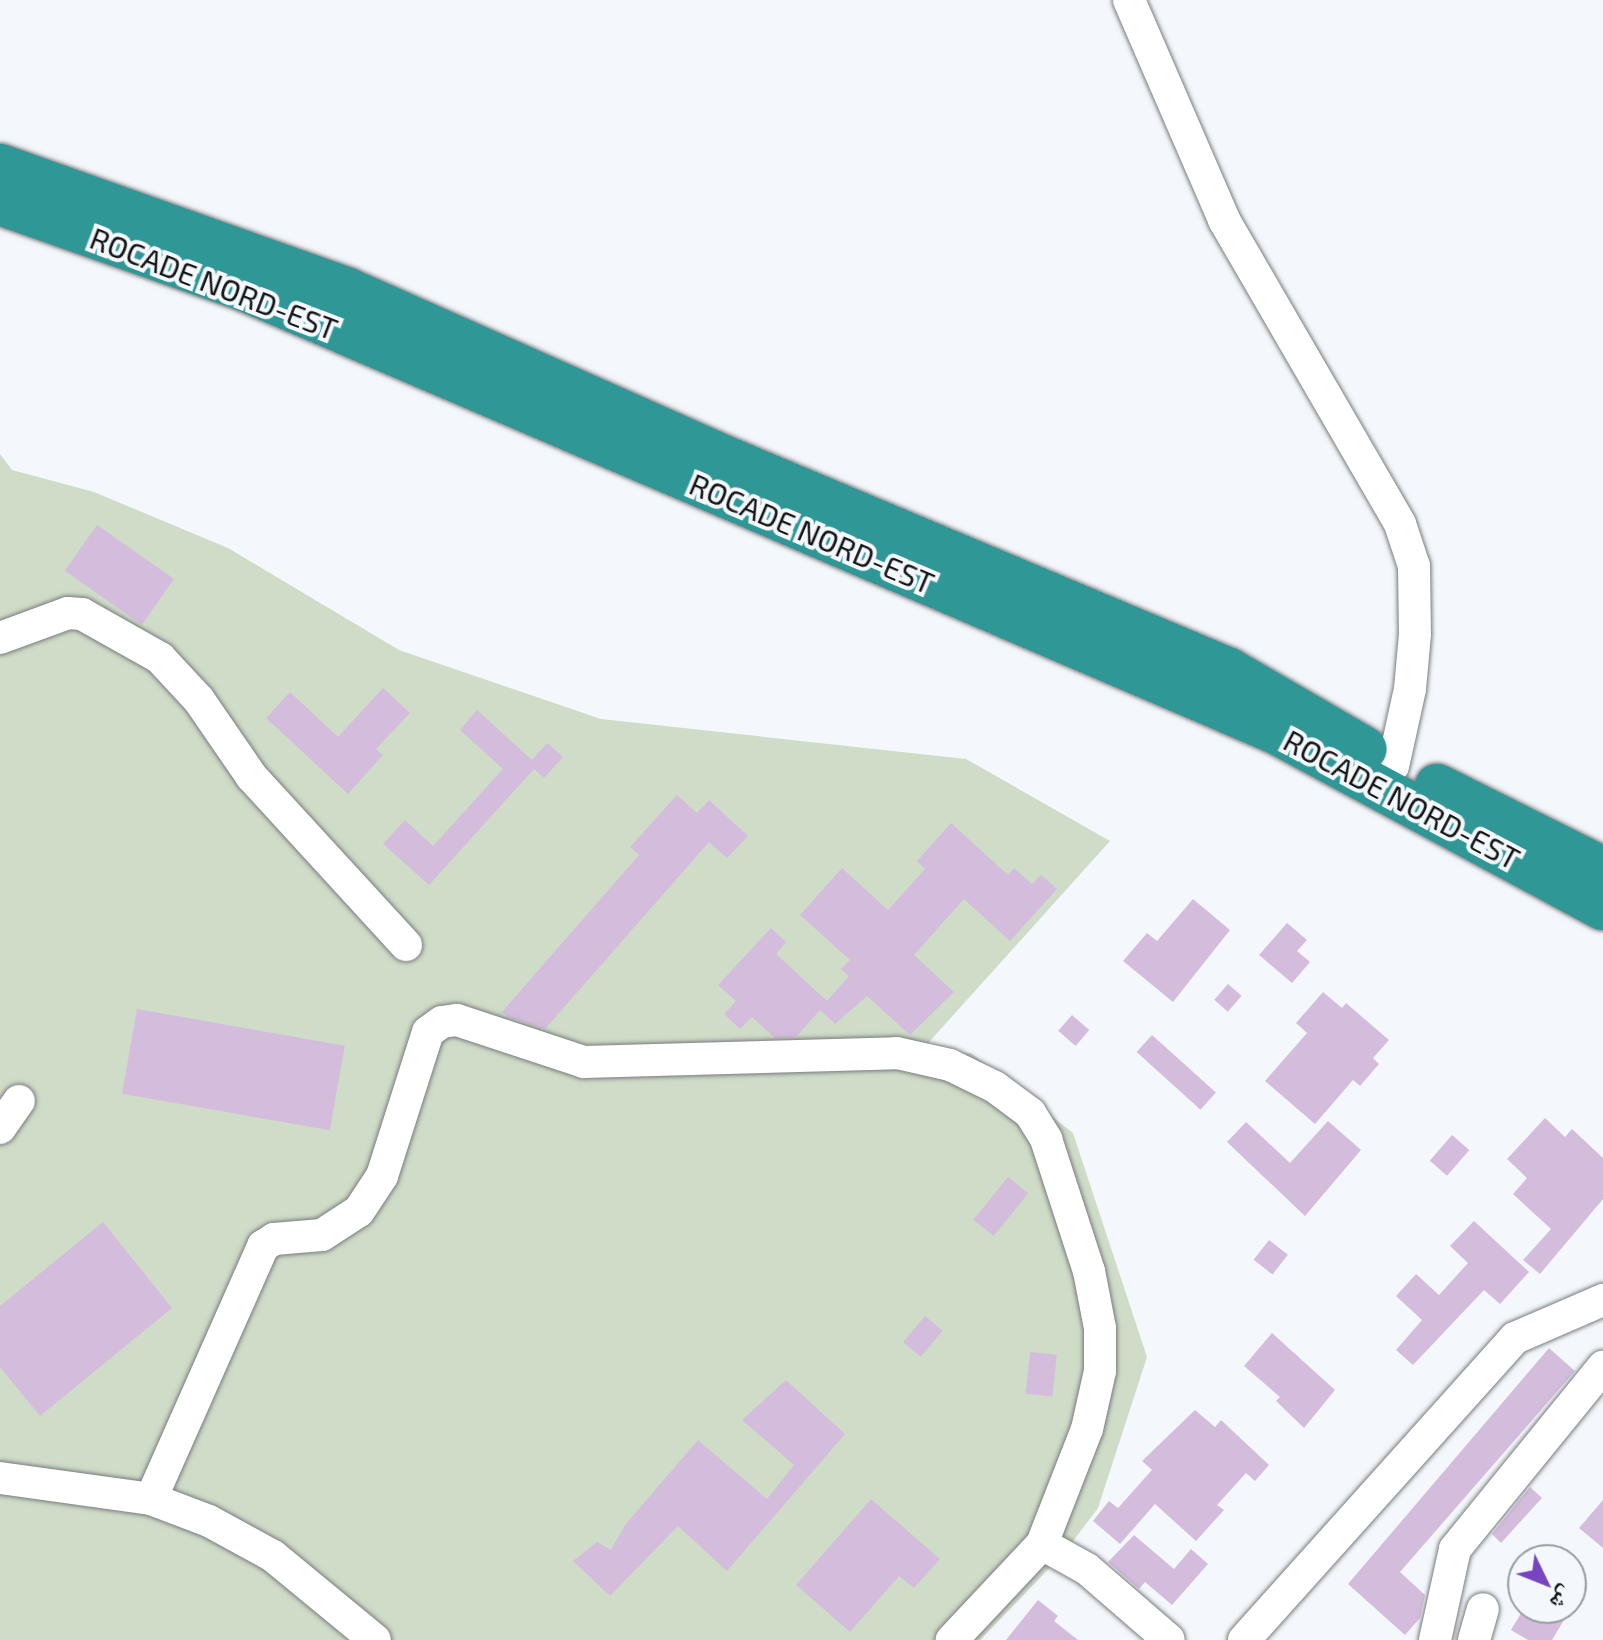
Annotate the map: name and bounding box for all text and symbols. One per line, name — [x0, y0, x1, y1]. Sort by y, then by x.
street label: ROCADE NORD-EST — [85, 219, 343, 347]
street label: ROCADE NORD-EST — [684, 465, 940, 601]
street label: ROCADE NORD-EST — [1278, 722, 1526, 876]
north arrow — [1507, 1544, 1587, 1624]
text: ش — [1546, 1582, 1581, 1616]

